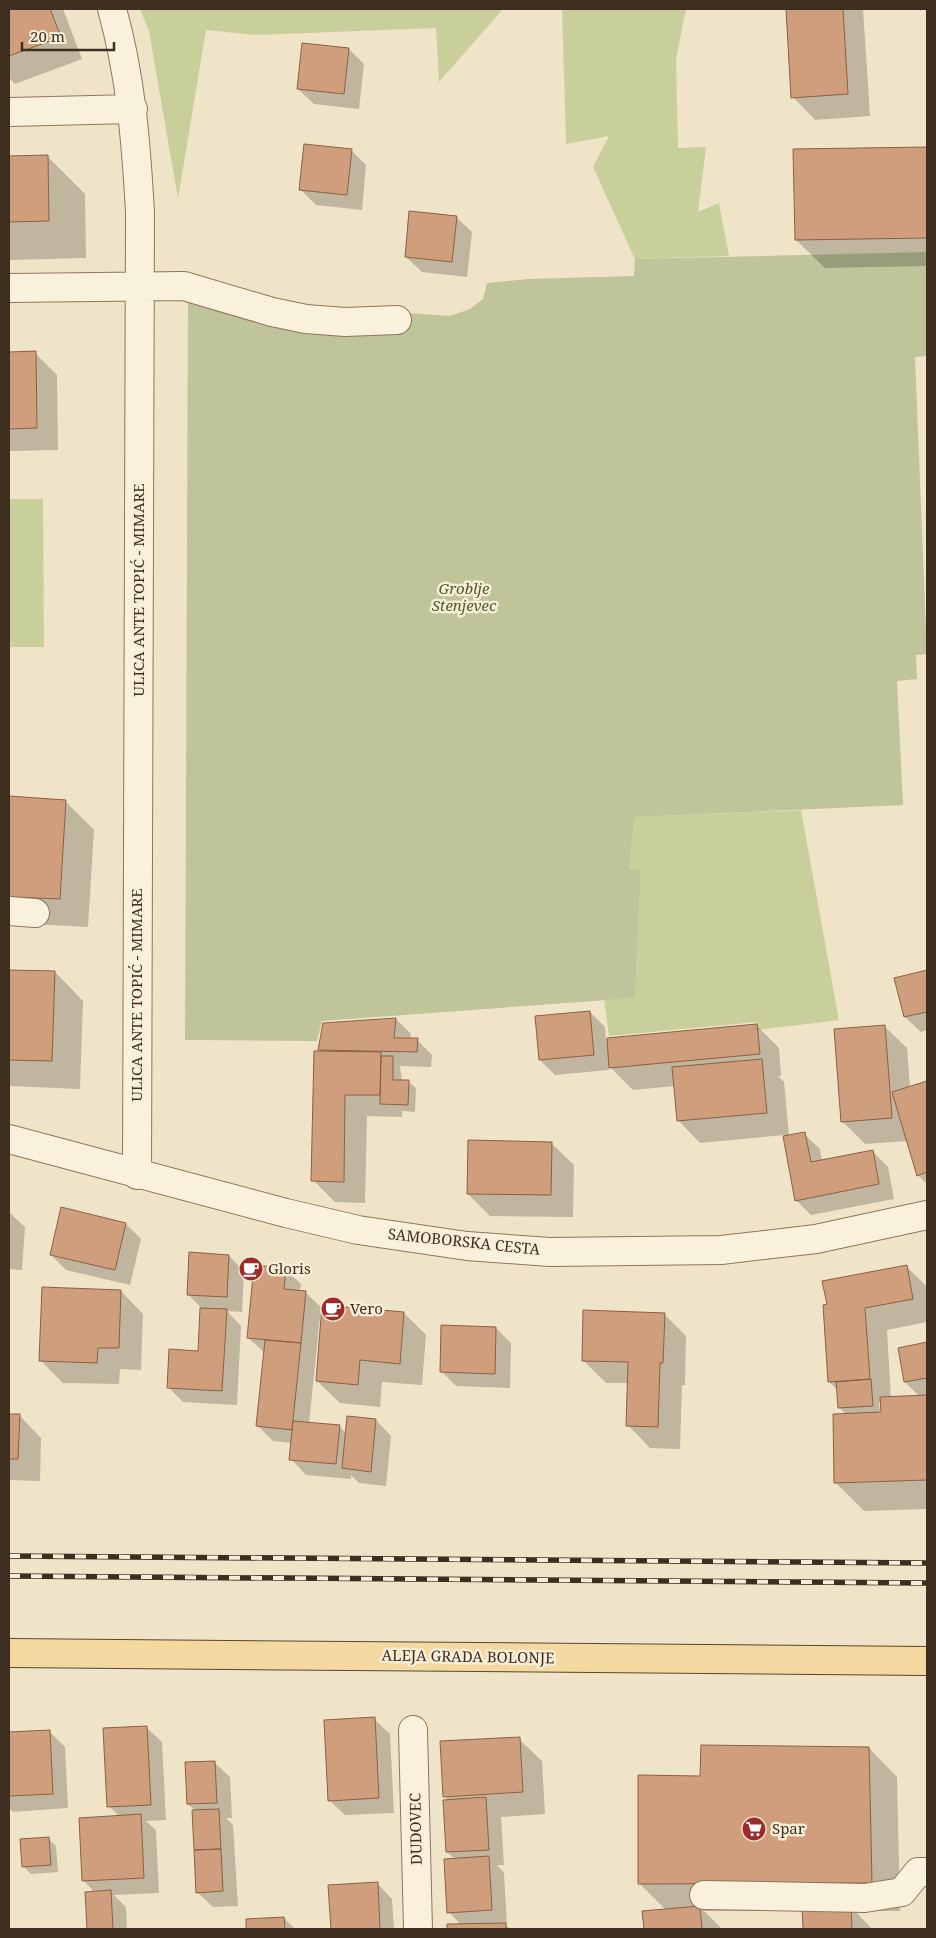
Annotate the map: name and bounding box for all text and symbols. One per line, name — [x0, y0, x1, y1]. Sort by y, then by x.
scale bar — [22, 20, 115, 52]
text: 20 m — [30, 26, 65, 46]
street label: ULICA ANTE TOPIĆ - MIMARE — [128, 483, 148, 697]
park label: Groblje Stenjevec — [432, 578, 497, 615]
street label: ULICA ANTE TOPIĆ - MIMARE — [126, 888, 146, 1102]
street label: SAMOBORSKA CESTA — [387, 1223, 542, 1259]
cafe icon: Gloris — [238, 1256, 264, 1282]
place label: Gloris — [268, 1258, 311, 1278]
cafe icon: Vero — [320, 1296, 346, 1322]
place label: Vero — [350, 1298, 383, 1318]
street label: ALEJA GRADA BOLONJE — [381, 1644, 555, 1668]
street label: DUDOVEC — [404, 1793, 426, 1865]
supermarket icon: Spar — [741, 1816, 767, 1842]
place label: Spar — [772, 1818, 805, 1838]

